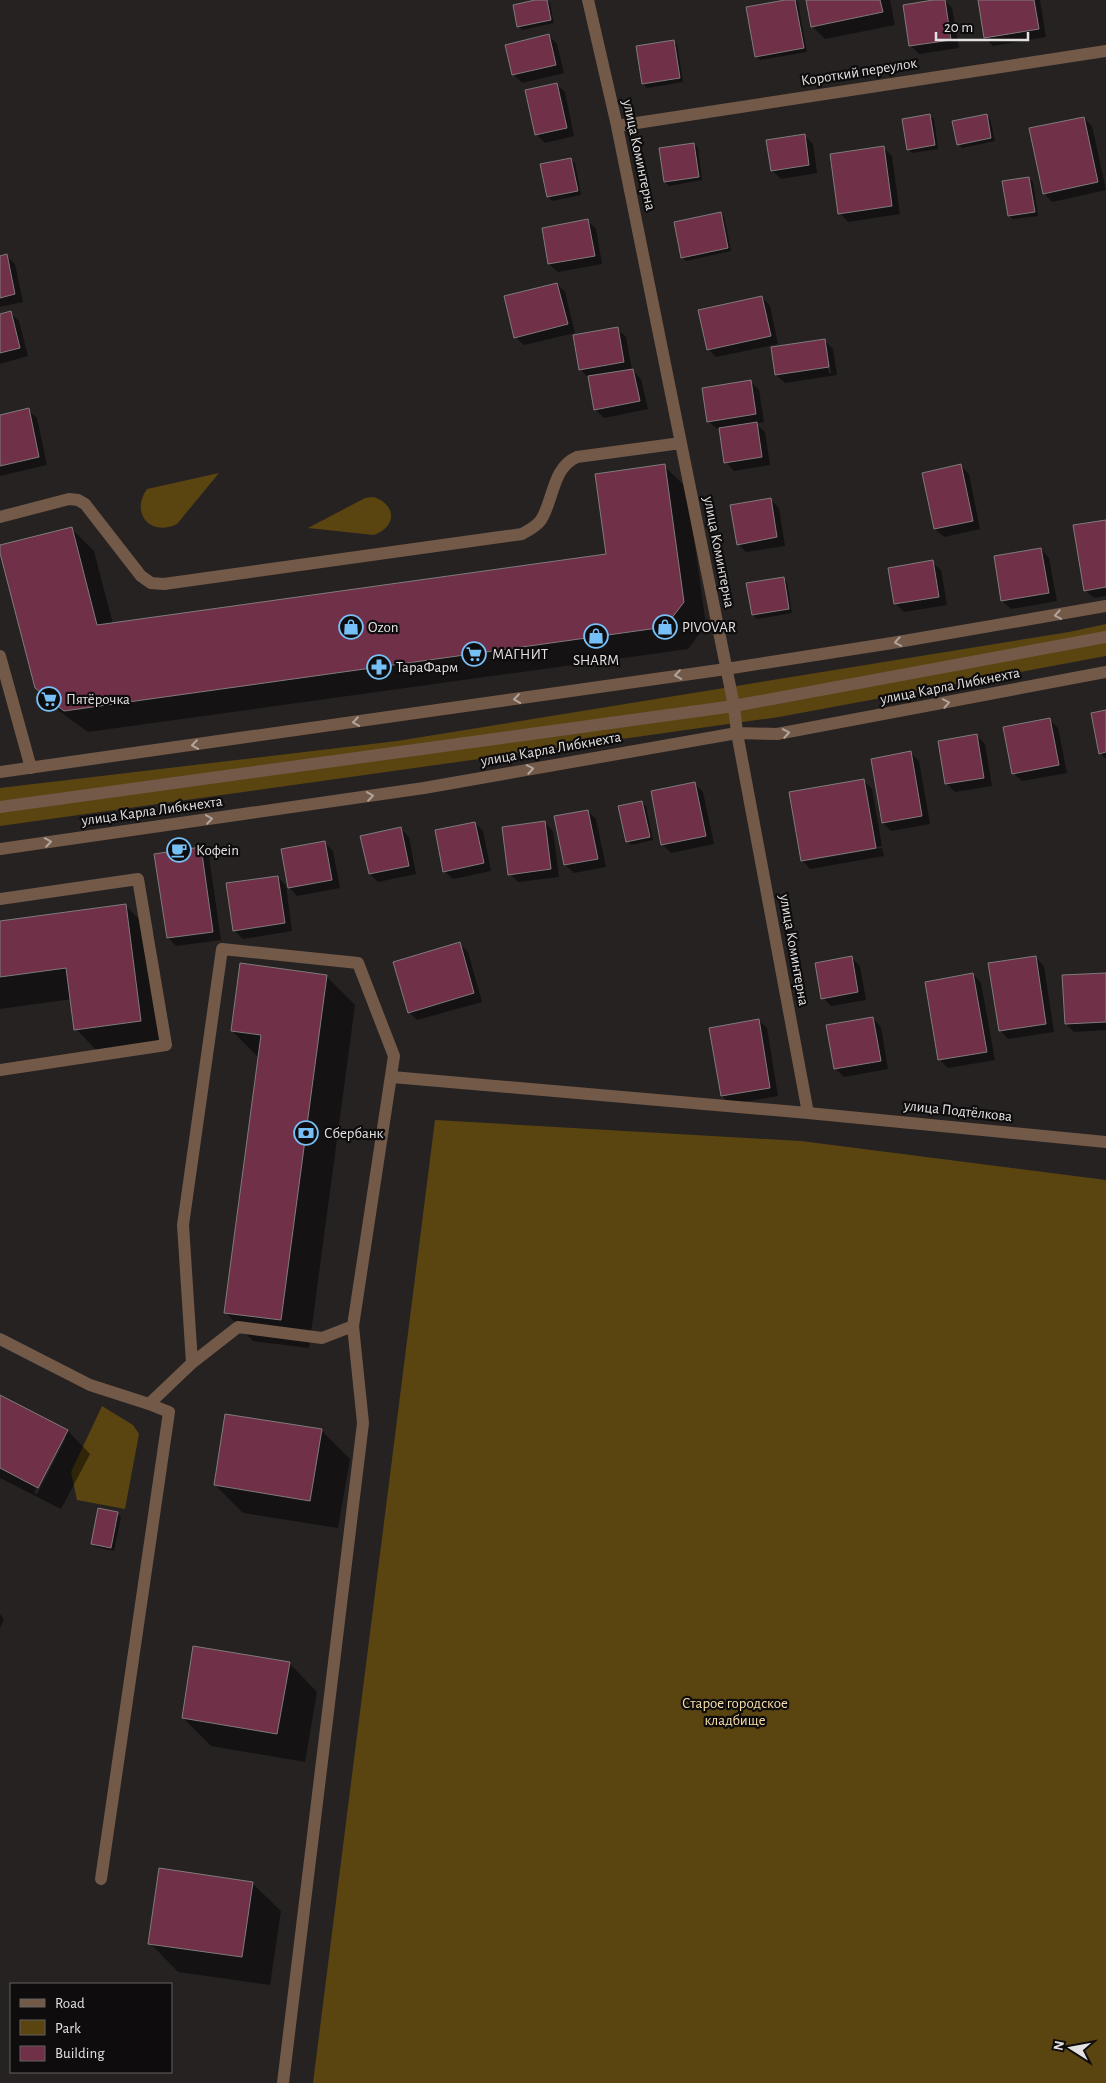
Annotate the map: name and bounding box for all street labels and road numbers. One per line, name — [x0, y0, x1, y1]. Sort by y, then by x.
street label: Короткий переулок — [800, 55, 918, 89]
street label: улица Коминтерна — [620, 97, 658, 212]
street label: улица Коминтерна — [701, 494, 737, 609]
street label: улица Карла Либкнехта — [878, 665, 1021, 707]
street label: улица Карла Либкнехта — [479, 729, 622, 769]
street label: улица Карла Либкнехта — [80, 794, 223, 828]
street label: улица Коминтерна — [777, 892, 811, 1007]
street label: улица Подтёлкова — [902, 1098, 1013, 1124]

